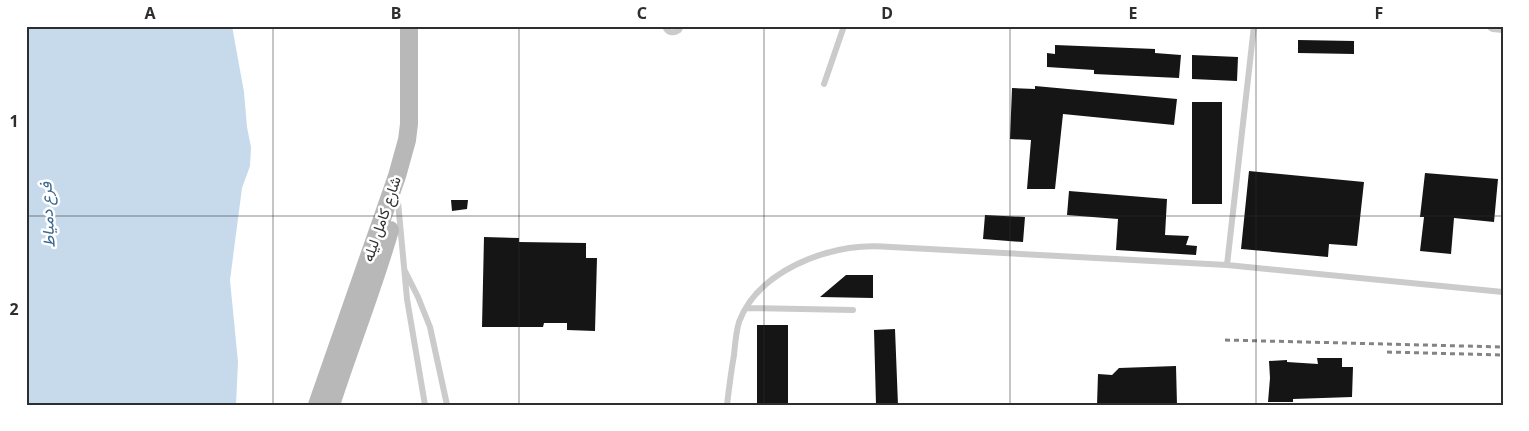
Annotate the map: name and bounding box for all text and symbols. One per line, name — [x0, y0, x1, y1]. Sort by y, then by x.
text: A — [144, 2, 156, 24]
text: B — [391, 2, 401, 24]
text: C — [637, 2, 647, 24]
text: D — [881, 2, 893, 24]
text: E — [1129, 2, 1138, 24]
text: F — [1375, 2, 1383, 24]
text: 1 — [9, 110, 19, 132]
street label: شارع كامل ليله — [357, 173, 407, 265]
water label: فرع دمياط — [34, 181, 61, 248]
text: 2 — [9, 298, 19, 320]

